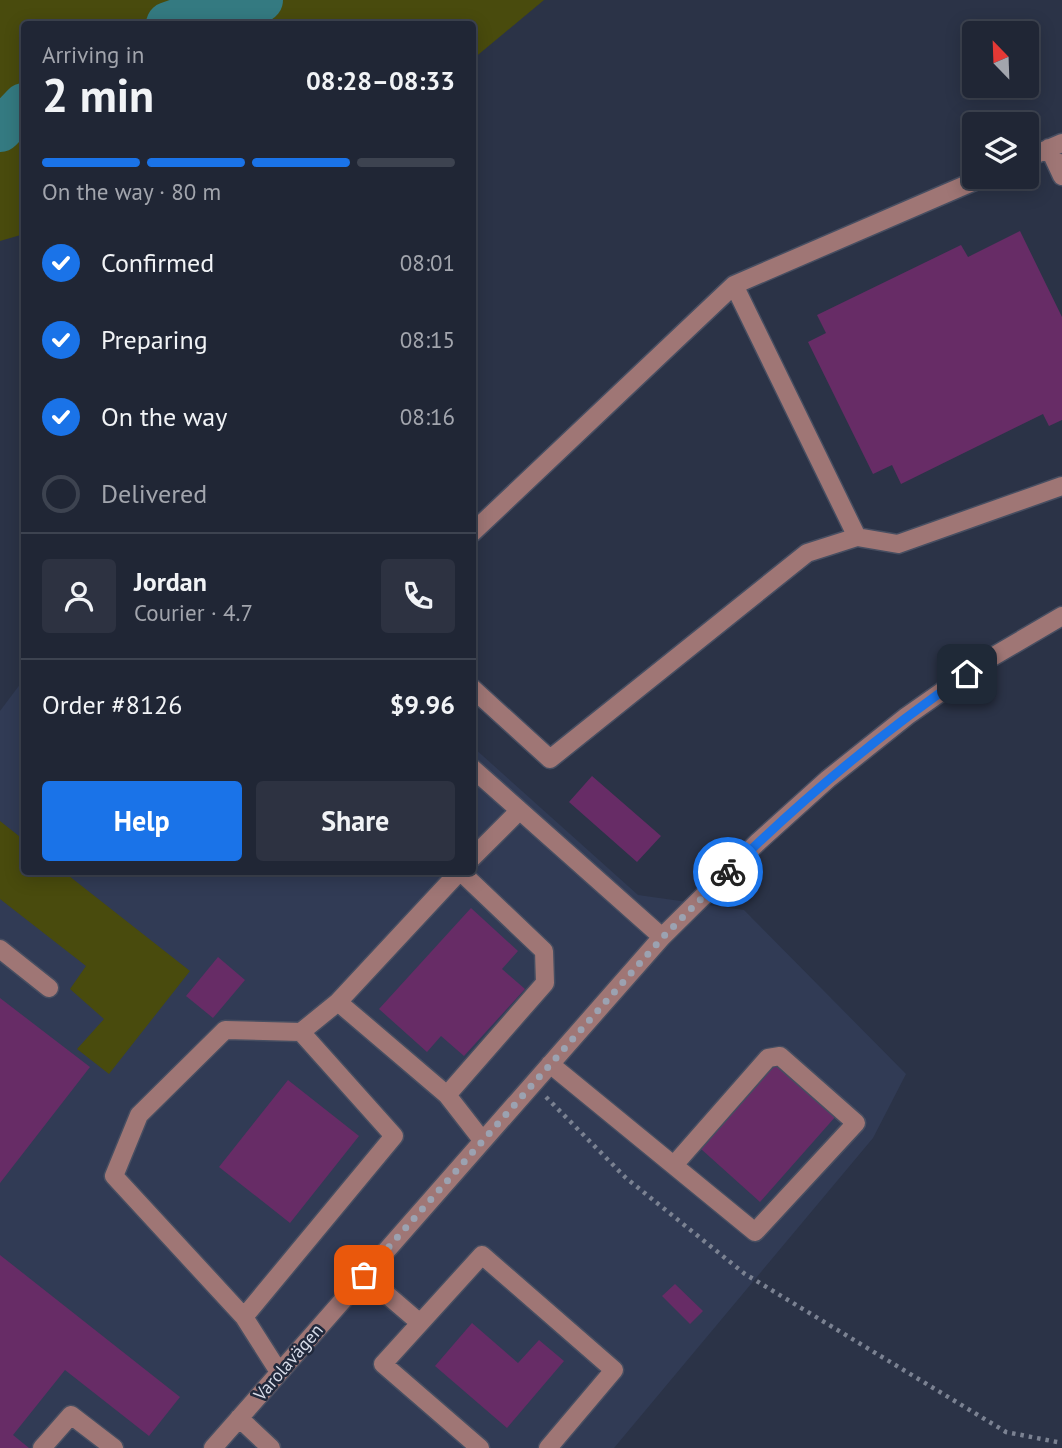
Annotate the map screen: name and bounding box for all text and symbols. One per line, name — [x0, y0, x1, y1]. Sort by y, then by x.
north arrow — [962, 21, 1040, 98]
map controls — [962, 21, 1039, 189]
text: Arriving in — [42, 40, 144, 69]
text: 08:28–08:33 — [306, 64, 455, 97]
text: 2 min — [42, 65, 154, 125]
button: layers — [962, 112, 1039, 189]
text: On the way · 80 m — [42, 177, 221, 206]
icon: check — [42, 244, 80, 282]
text: Confirmed — [101, 246, 214, 279]
text: 08:01 — [400, 248, 455, 277]
icon: check — [42, 321, 80, 359]
text: Preparing — [101, 323, 208, 356]
text: 08:15 — [400, 325, 455, 354]
icon: check — [42, 398, 80, 436]
text: On the way — [101, 400, 227, 433]
text: 08:16 — [400, 402, 455, 431]
text: Delivered — [101, 477, 207, 510]
button: person — [42, 559, 116, 633]
button: phone — [381, 559, 455, 633]
text: Jordan — [134, 565, 207, 598]
text: Courier · 4.7 — [134, 598, 253, 627]
pin — [937, 644, 997, 704]
icon: home — [948, 655, 986, 693]
text: Order #8126 — [42, 688, 182, 721]
text: $9.96 — [390, 688, 455, 721]
button: Help — [42, 781, 242, 861]
button: Share — [256, 781, 455, 861]
courier — [693, 837, 763, 907]
icon: bike — [709, 853, 747, 891]
pin — [334, 1245, 394, 1305]
icon: bag — [345, 1256, 383, 1294]
street label: Varolavägen — [248, 1319, 328, 1406]

